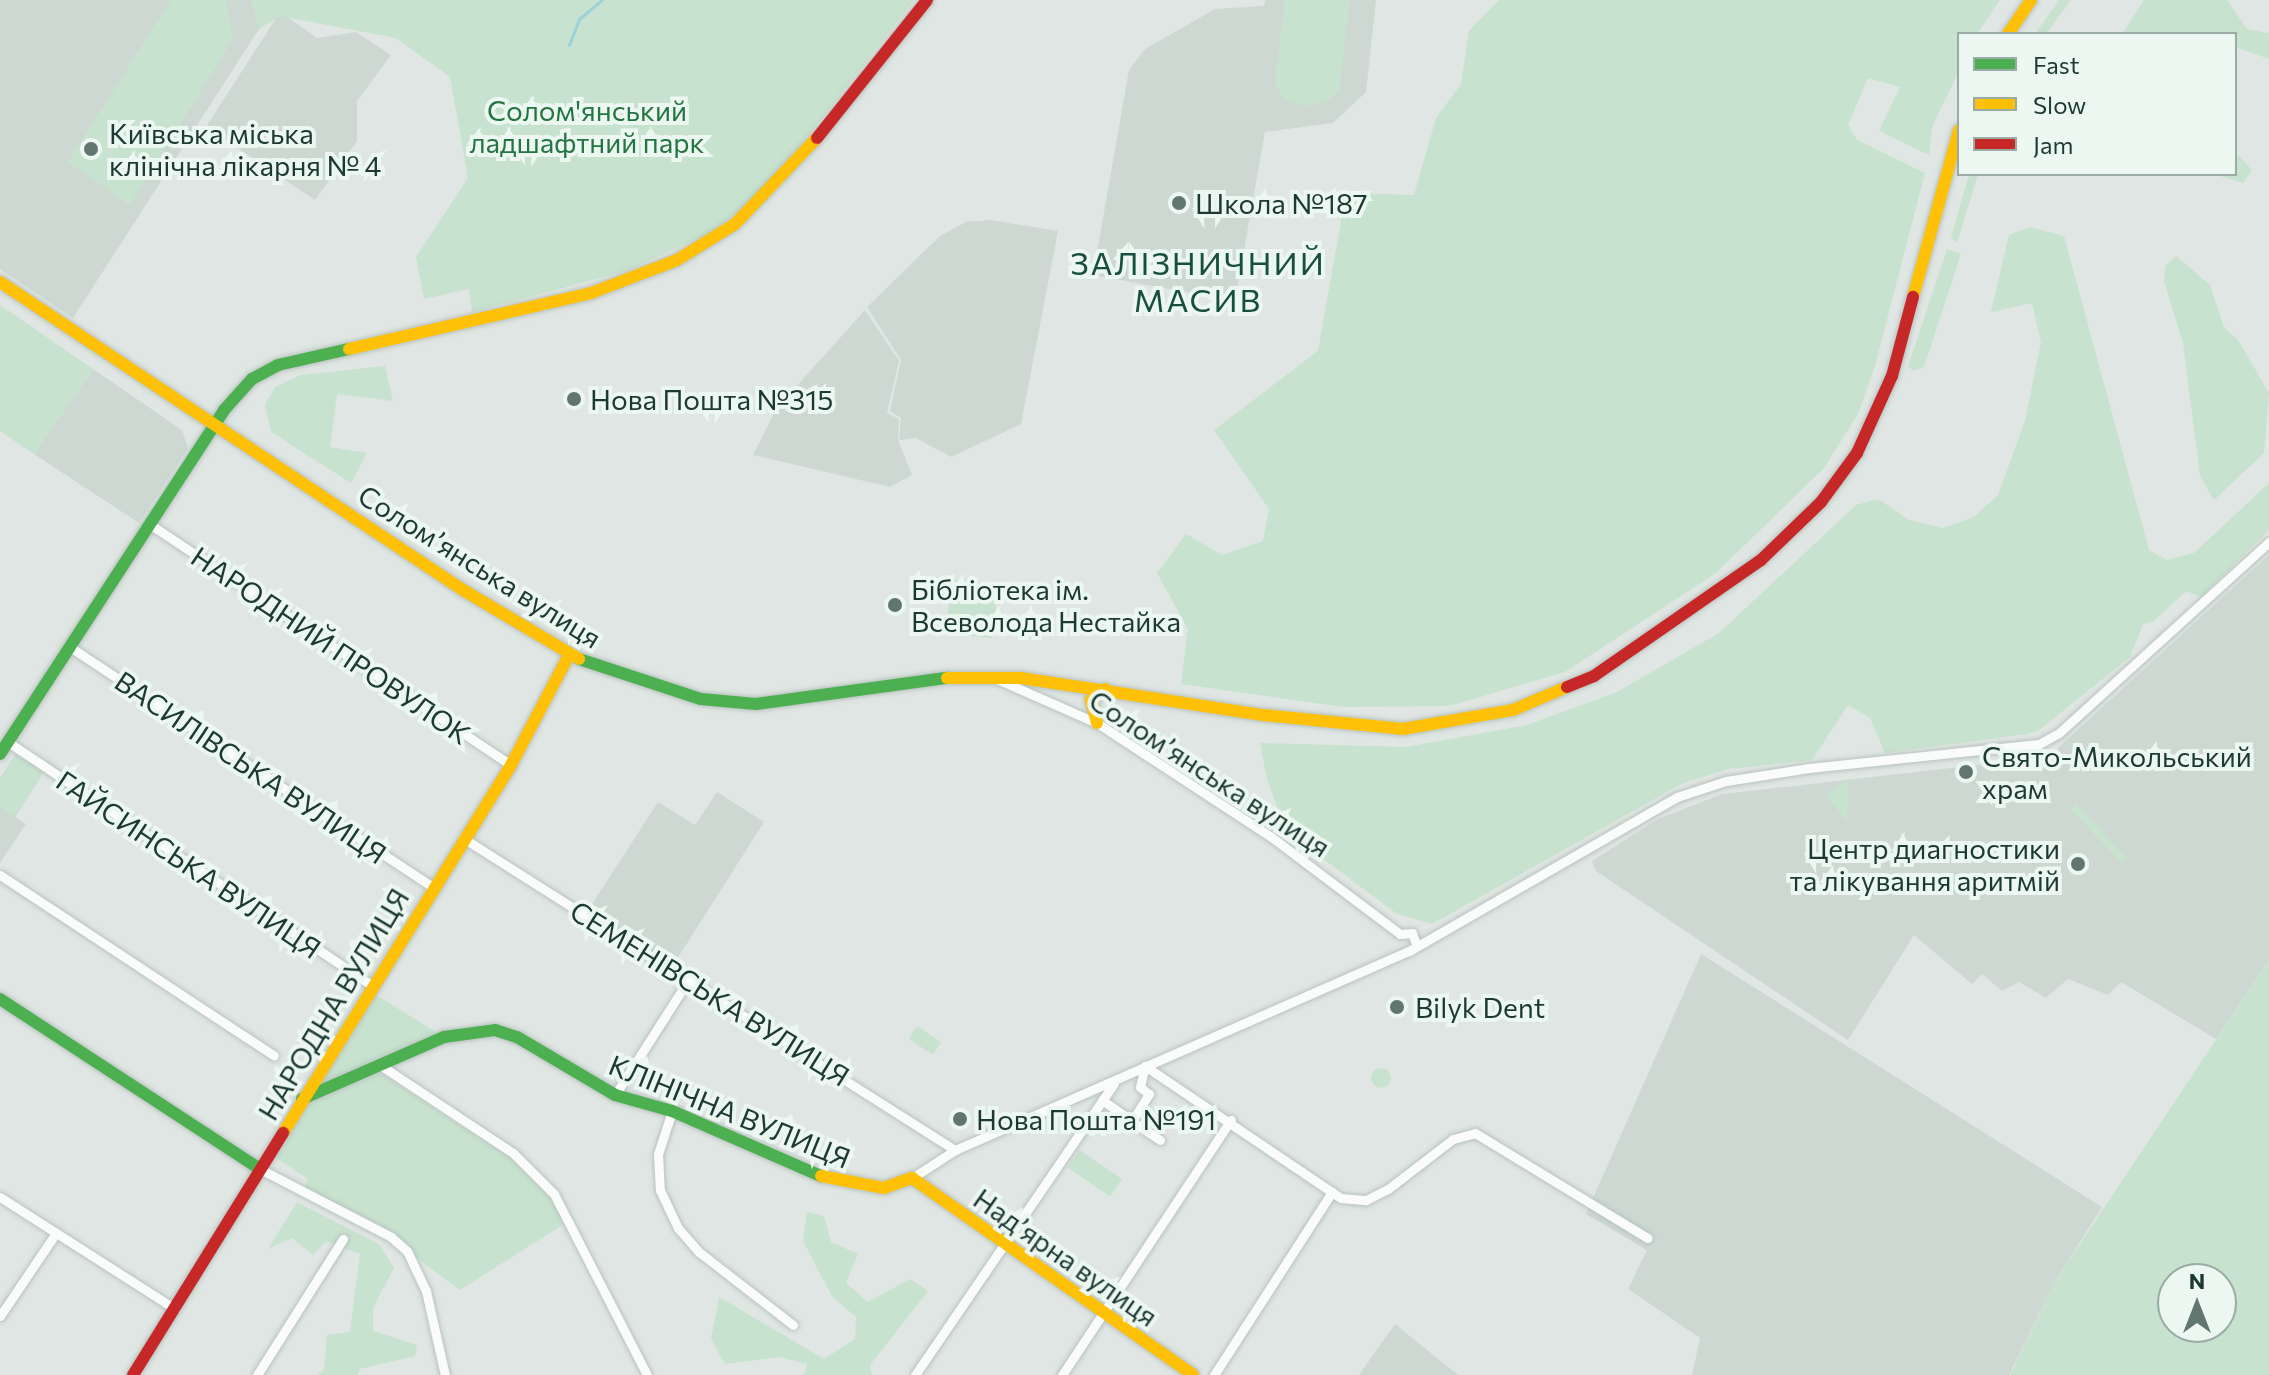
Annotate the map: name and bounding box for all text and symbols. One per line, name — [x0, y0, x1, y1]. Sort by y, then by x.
legend — [1957, 32, 2237, 176]
text: Fast — [2033, 50, 2080, 79]
text: Slow — [2033, 90, 2086, 119]
park label: Солом'янський ладшафтний парк — [469, 93, 705, 159]
place label: Київська міська клінічна лікарня № 4 — [109, 116, 381, 182]
text: Jam — [2033, 130, 2073, 159]
marker: Київська міська клінічна лікарня № 4 — [80, 138, 102, 160]
place label: Школа №187 — [1195, 186, 1368, 220]
marker: Школа №187 — [1170, 194, 1188, 212]
district label: ЗАЛІЗНИЧНИЙ МАСИВ — [1070, 244, 1326, 319]
place label: Нова Пошта №315 — [590, 382, 833, 416]
marker: Нова Пошта №315 — [565, 390, 583, 408]
street label: Соломʼянська вулиця — [352, 478, 608, 654]
street label: НАРОДНИЙ ПРОВУЛОК — [185, 539, 477, 751]
place label: Бібліотека ім. Всеволода Нестайка — [911, 572, 1181, 638]
marker: Бібліотека ім. Всеволода Нестайка — [886, 596, 904, 614]
street label: ВАСИЛІВСЬКА ВУЛИЦЯ — [109, 664, 393, 870]
street label: Соломʼянська вулиця — [1083, 683, 1337, 863]
place label: Свято-Микольський храм — [1982, 739, 2252, 805]
street label: ГАЙСИНСЬКА ВУЛИЦЯ — [50, 763, 328, 965]
marker: Свято-Микольський храм — [1957, 763, 1975, 781]
place label: Центр диагностики та лікування аритмій — [1790, 831, 2060, 897]
marker: Центр диагностики та лікування аритмій — [2067, 853, 2089, 875]
street label: НАРОДНА ВУЛИЦЯ — [251, 882, 415, 1126]
street label: СЕМЕНІВСЬКА ВУЛИЦЯ — [564, 893, 856, 1093]
place label: Bilyk Dent — [1415, 990, 1545, 1024]
marker: Bilyk Dent — [1386, 996, 1408, 1018]
street label: КЛІНІЧНА ВУЛИЦЯ — [604, 1047, 856, 1175]
place label: Нова Пошта №191 — [976, 1102, 1216, 1136]
marker: Нова Пошта №191 — [951, 1110, 969, 1128]
street label: Надʼярна вулиця — [968, 1181, 1164, 1333]
north arrow — [2157, 1263, 2237, 1343]
text: N — [2189, 1267, 2205, 1294]

